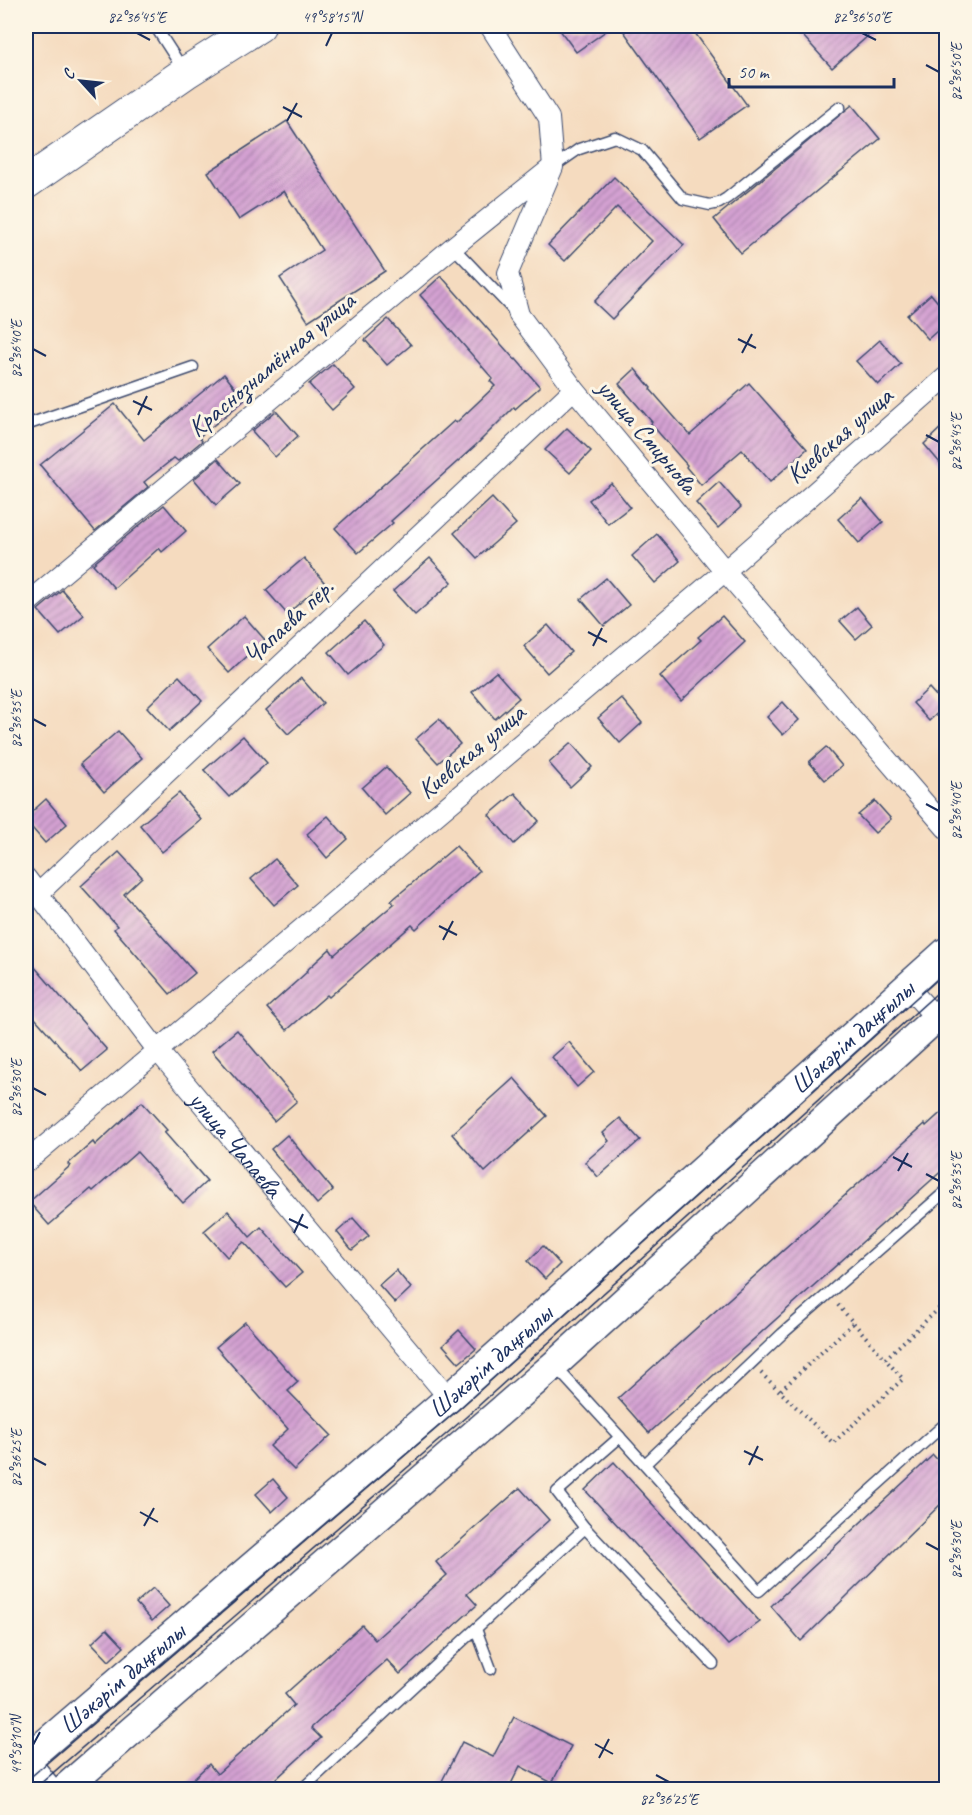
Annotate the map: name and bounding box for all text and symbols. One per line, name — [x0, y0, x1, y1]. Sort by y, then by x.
text: 82°36'45"E — [108, 8, 168, 27]
text: 49°58'15"N — [302, 8, 365, 27]
text: 82°36'50"E — [833, 8, 893, 27]
text: 82°36'50"E — [947, 41, 966, 101]
north arrow — [51, 51, 111, 111]
scale bar — [729, 51, 894, 89]
text: 50 m — [738, 61, 771, 83]
text: С — [58, 65, 80, 83]
street label: Краснознамённая улица — [181, 284, 364, 445]
text: 82°36'40"E — [7, 318, 26, 378]
street label: улица Смирнова — [589, 371, 707, 502]
street label: Киевская улица — [779, 379, 901, 491]
text: 82°36'45"E — [947, 411, 966, 471]
street label: Чапаева пер. — [236, 570, 341, 672]
text: 82°36'35"E — [7, 688, 26, 748]
street label: Киевская улица — [411, 696, 533, 806]
text: 82°36'40"E — [947, 780, 966, 840]
street label: Шәкәрім даңғылы — [783, 971, 923, 1101]
text: 82°36'30"E — [7, 1057, 26, 1117]
street label: улица Чапаева — [180, 1083, 291, 1206]
text: 82°36'35"E — [947, 1150, 966, 1210]
street label: Шәкәрім даңғылы — [422, 1296, 561, 1426]
text: 82°36'25"E — [7, 1427, 26, 1487]
text: 82°36'30"E — [947, 1519, 966, 1579]
street label: Шәкәрім даңғылы — [52, 1614, 194, 1742]
text: 49°58'10"N — [7, 1712, 26, 1775]
text: 82°36'25"E — [640, 1790, 700, 1809]

